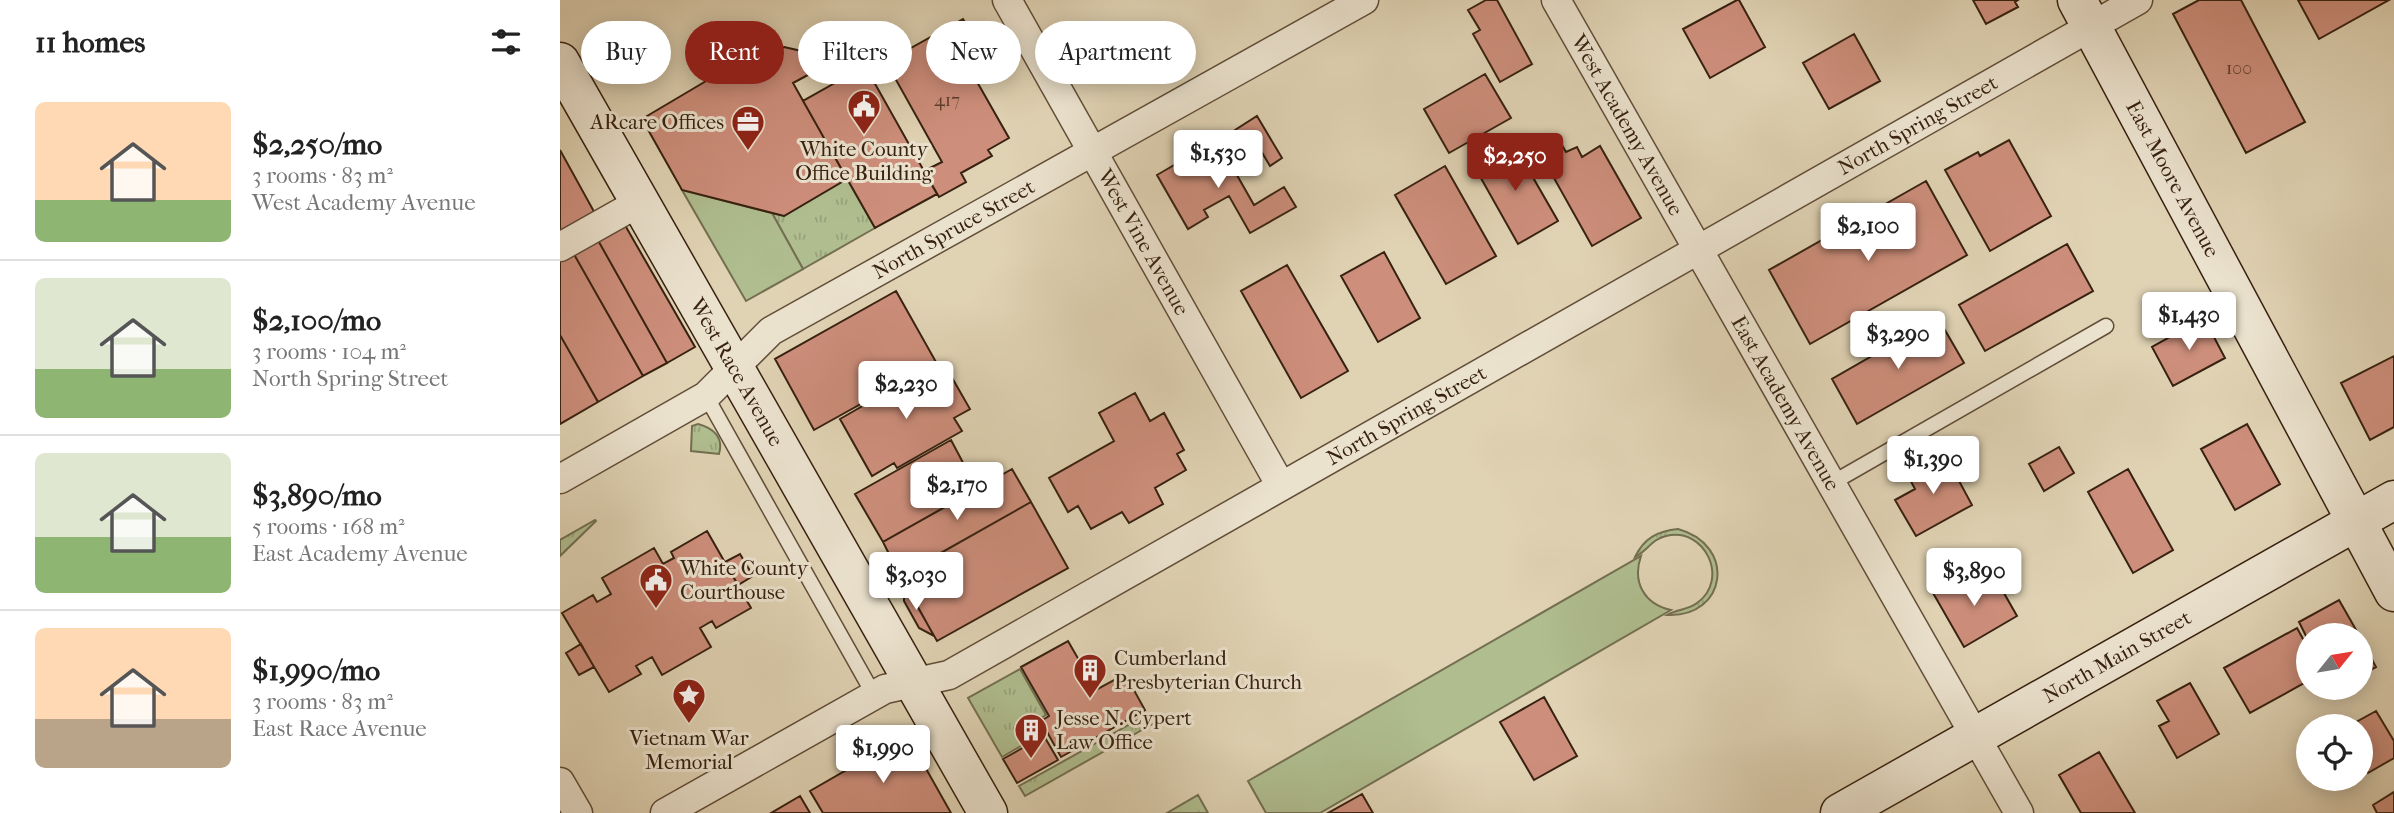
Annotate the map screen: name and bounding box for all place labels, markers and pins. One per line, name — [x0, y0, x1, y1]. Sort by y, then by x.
public building icon: White County Office Building — [845, 87, 883, 136]
office icon: ARcare Offices — [729, 103, 767, 152]
place label: ARcare Offices — [589, 110, 724, 134]
pin: $1,530 — [1161, 130, 1275, 190]
pin: $2,250 — [1458, 134, 1572, 193]
place label: White County Office Building — [795, 137, 934, 185]
pin: $2,100 — [1811, 204, 1925, 263]
pin: $1,430 — [2132, 292, 2246, 352]
pin: $3,290 — [1841, 312, 1955, 371]
pin: $2,230 — [849, 362, 963, 421]
pin: $1,390 — [1876, 436, 1990, 496]
pin: $2,170 — [900, 462, 1014, 522]
pin: $3,890 — [1917, 548, 2031, 608]
pin: $3,030 — [859, 552, 973, 612]
place label: White County Courthouse — [679, 556, 809, 604]
public building icon: White County Courthouse — [637, 561, 675, 610]
place label: Cumberland Presbyterian Church — [1114, 646, 1302, 694]
building icon: Cumberland Presbyterian Church — [1071, 651, 1109, 700]
place icon: Vietnam War Memorial — [670, 676, 708, 725]
place label: Jesse N. Cypert Law Office — [1054, 706, 1192, 754]
building icon: Jesse N. Cypert Law Office — [1012, 711, 1050, 760]
place label: Vietnam War Memorial — [628, 726, 749, 774]
pin: $1,990 — [826, 726, 940, 785]

